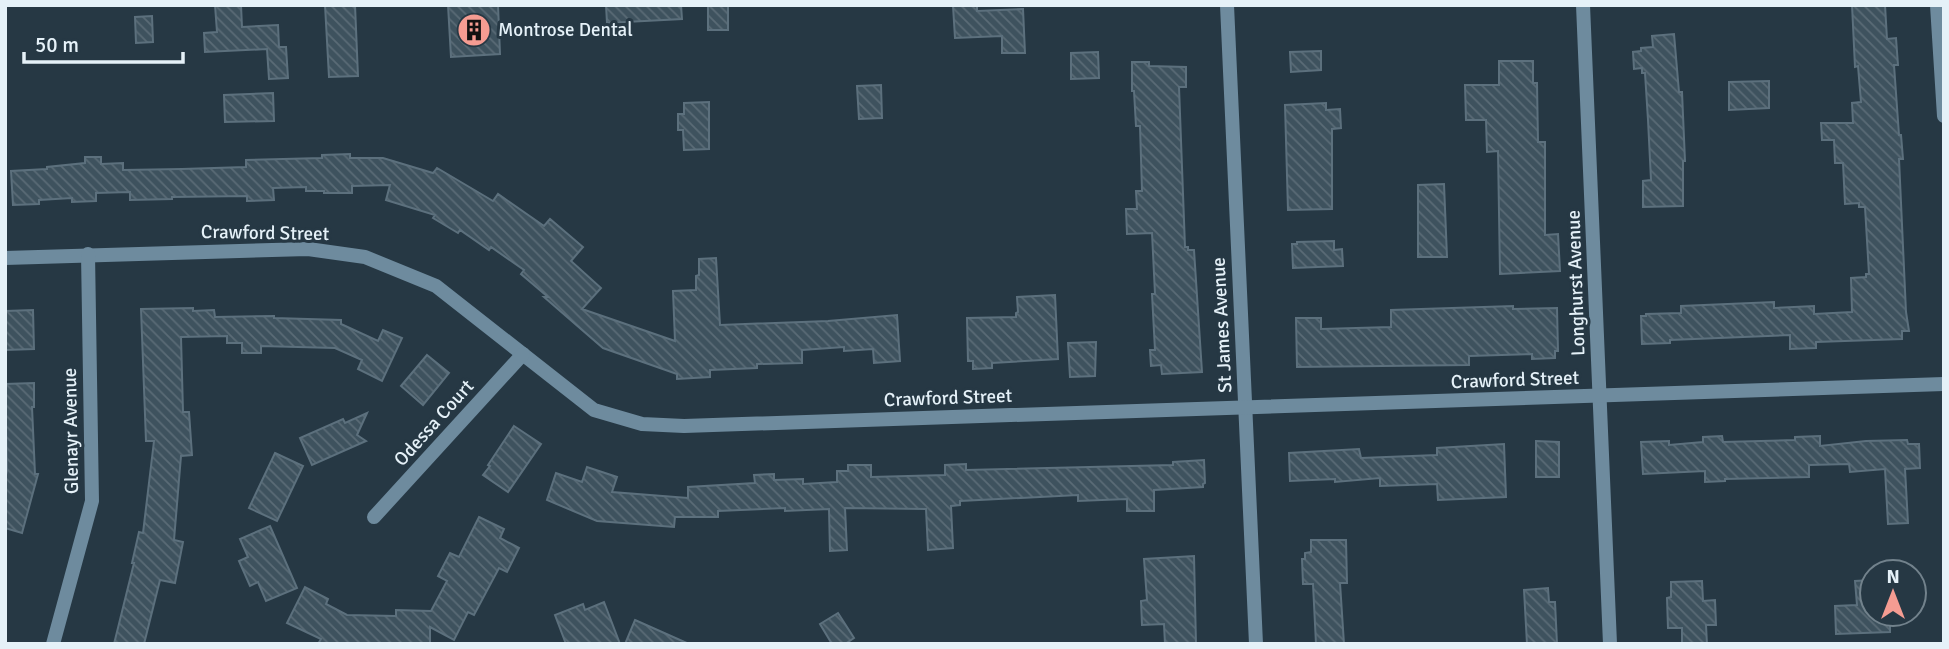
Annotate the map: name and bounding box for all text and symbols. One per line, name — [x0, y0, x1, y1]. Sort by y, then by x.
building icon: Montrose Dental — [455, 11, 493, 49]
place label: Montrose Dental — [498, 18, 633, 42]
scale bar — [24, 21, 184, 65]
text: 50 m — [35, 32, 79, 58]
street label: Longhurst Avenue — [1561, 210, 1591, 356]
street label: Crawford Street — [201, 220, 330, 246]
street label: St James Avenue — [1206, 257, 1238, 393]
street label: Crawford Street — [1450, 366, 1580, 394]
street label: Glenayr Avenue — [58, 368, 84, 494]
street label: Odessa Court — [389, 375, 479, 471]
street label: Crawford Street — [883, 384, 1013, 412]
north arrow — [1858, 558, 1928, 628]
text: N — [1886, 565, 1900, 589]

